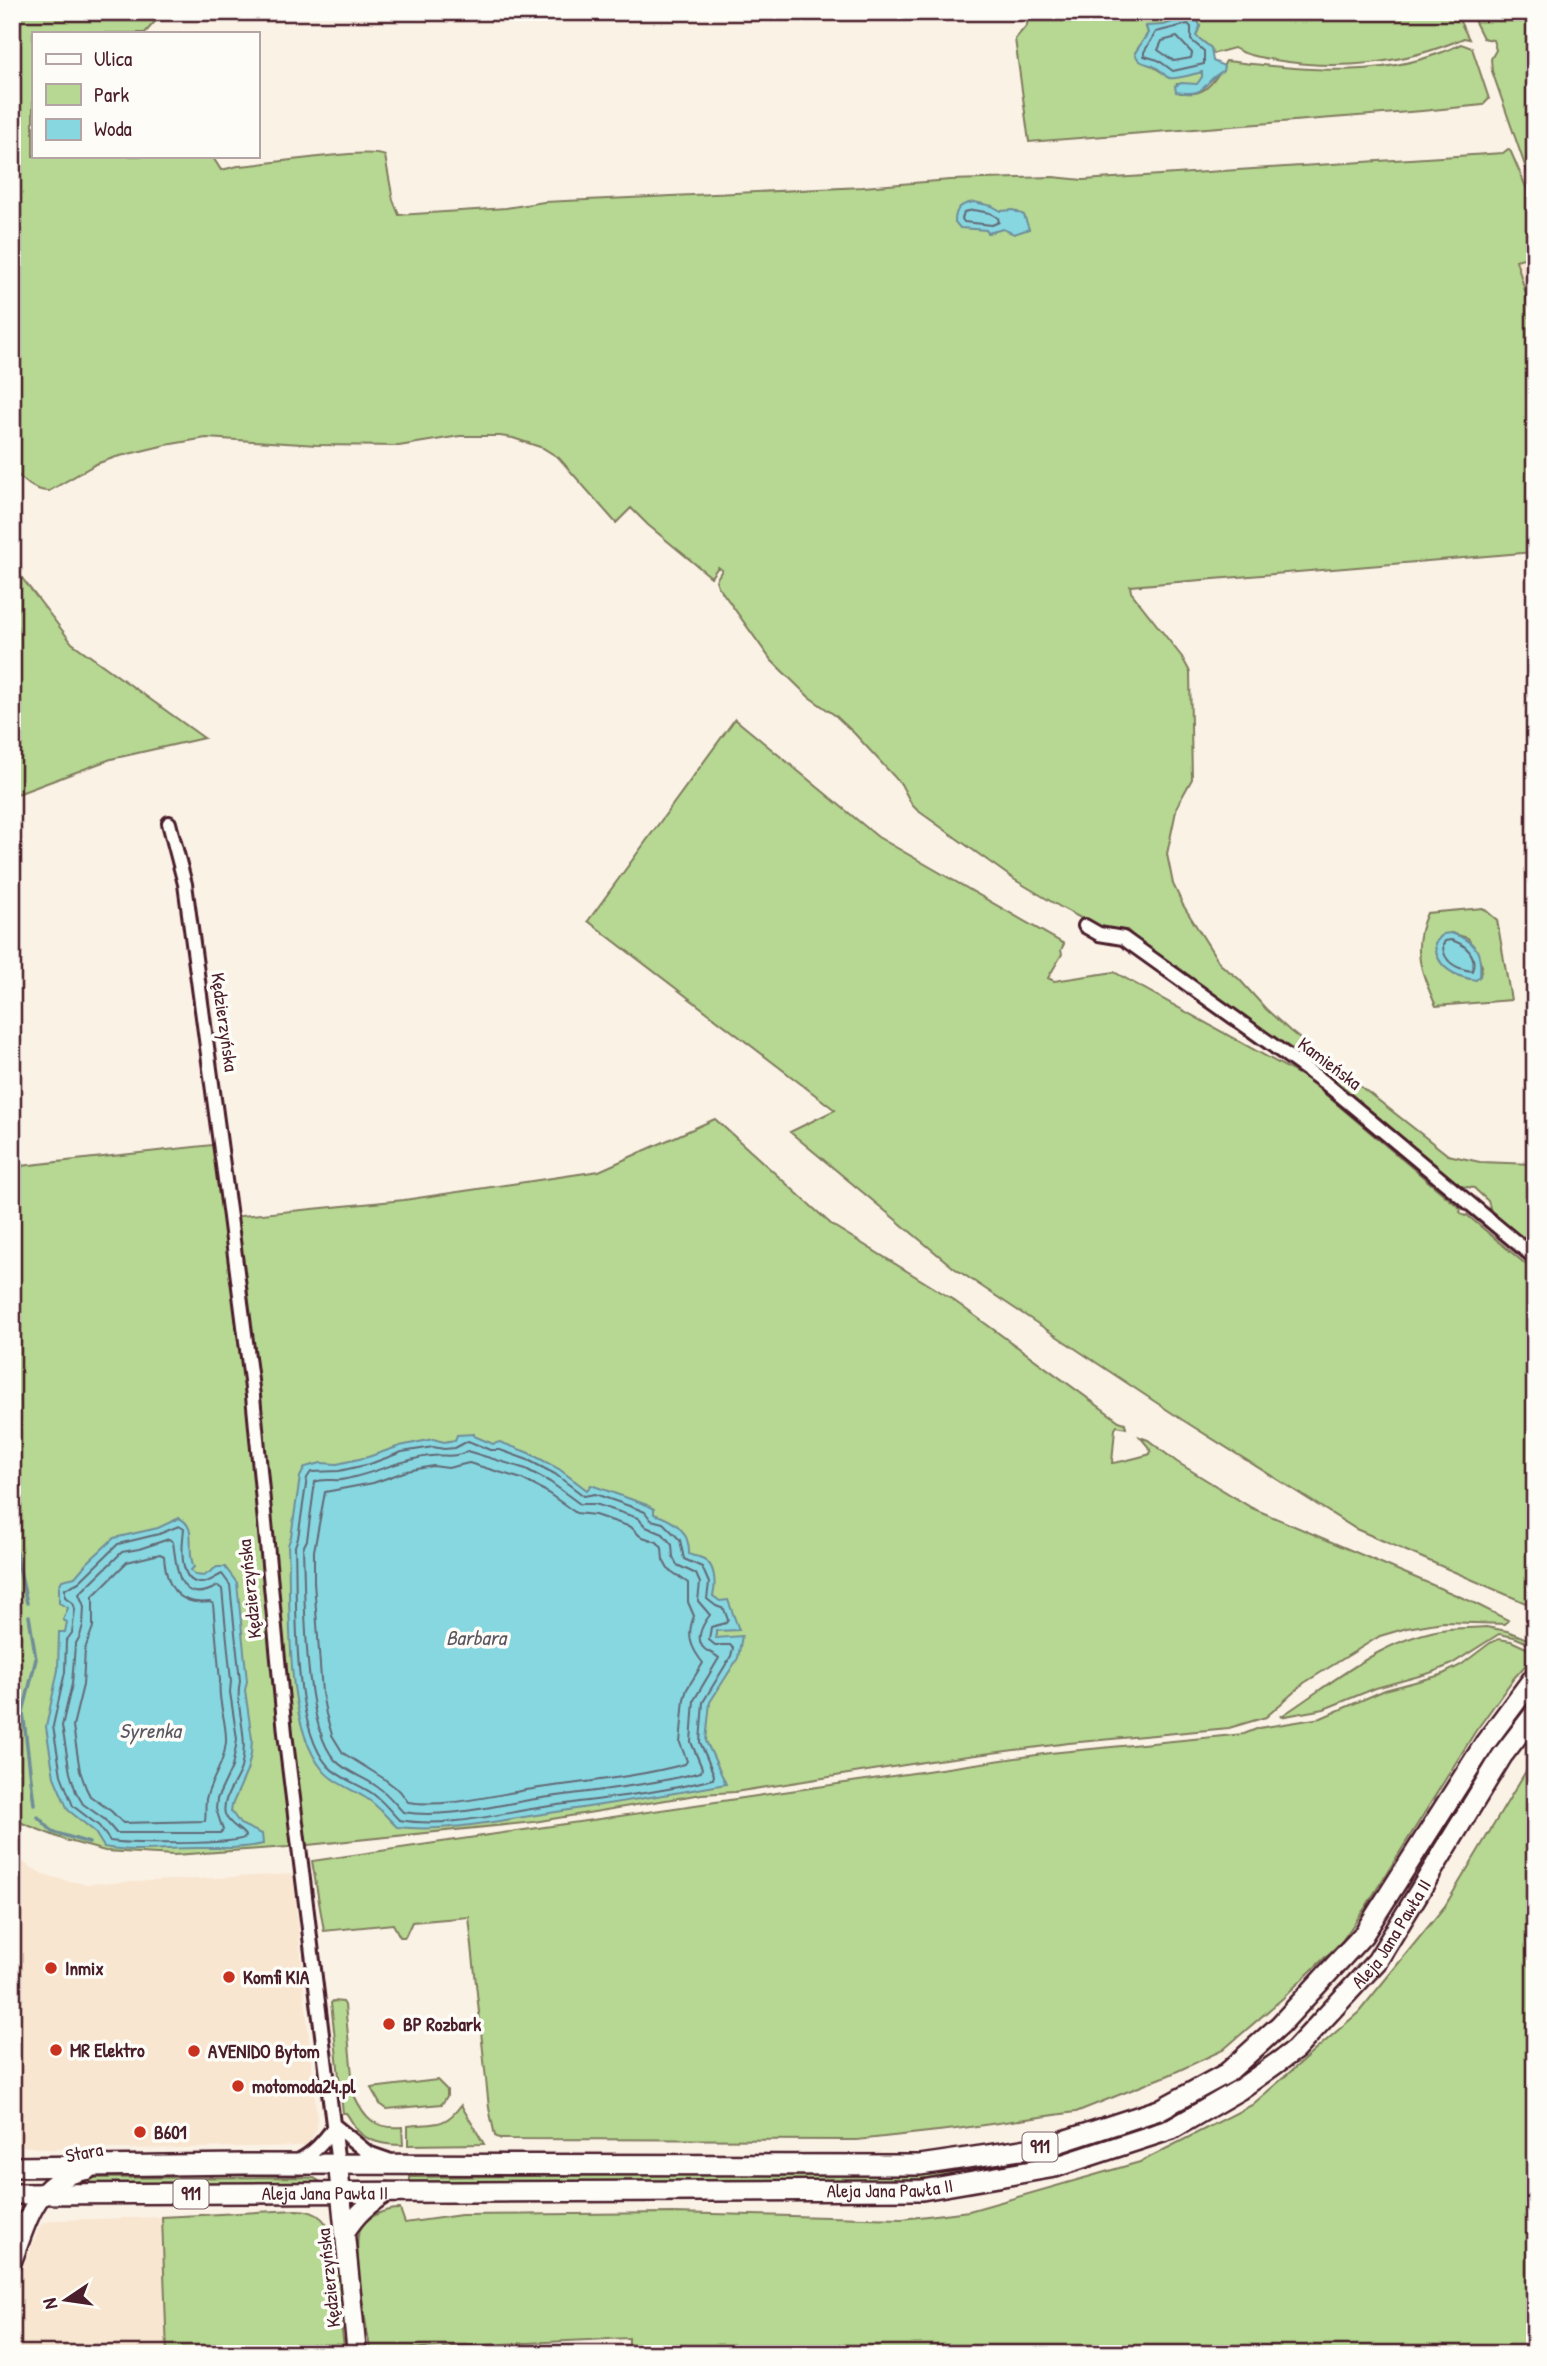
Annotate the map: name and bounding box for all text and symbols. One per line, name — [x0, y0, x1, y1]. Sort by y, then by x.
legend — [32, 32, 259, 158]
text: Ulica — [94, 44, 132, 73]
text: Park — [94, 80, 129, 109]
text: Woda — [94, 114, 132, 143]
street label: Kędzierzyńska — [205, 971, 245, 1074]
street label: Kamieńska — [1293, 1031, 1368, 1096]
street label: Kędzierzyńska — [231, 1538, 267, 1640]
water label: Barbara — [446, 1623, 509, 1652]
water label: Syrenka — [119, 1716, 183, 1745]
street label: Aleja Jana Pawła II — [1345, 1874, 1437, 1994]
place label: Inmix — [65, 1955, 104, 1981]
marker: Inmix — [43, 1960, 59, 1976]
place label: Komfi KIA — [243, 1964, 310, 1990]
marker: Komfi KIA — [221, 1969, 237, 1985]
place label: BP Rozbark — [403, 2011, 481, 2037]
marker: BP Rozbark — [381, 2016, 397, 2032]
place label: MR Elektro — [70, 2037, 145, 2063]
place label: AVENIDO Bytom — [208, 2038, 320, 2065]
marker: MR Elektro — [48, 2042, 64, 2058]
marker: AVENIDO Bytom — [186, 2043, 202, 2059]
place label: motomoda24.pl — [252, 2073, 356, 2100]
marker: motomoda24.pl — [230, 2078, 246, 2094]
place label: B601 — [154, 2119, 187, 2145]
marker: B601 — [132, 2124, 148, 2140]
road number: 911 — [1023, 2132, 1058, 2162]
street label: Stara — [63, 2136, 105, 2168]
street label: Aleja Jana Pawła II — [827, 2172, 955, 2203]
street label: Aleja Jana Pawła II — [262, 2179, 388, 2206]
road number: 911 — [174, 2180, 208, 2208]
street label: Kędzierzyńska — [310, 2227, 346, 2329]
north arrow — [32, 2264, 102, 2334]
text: N — [36, 2296, 63, 2312]

